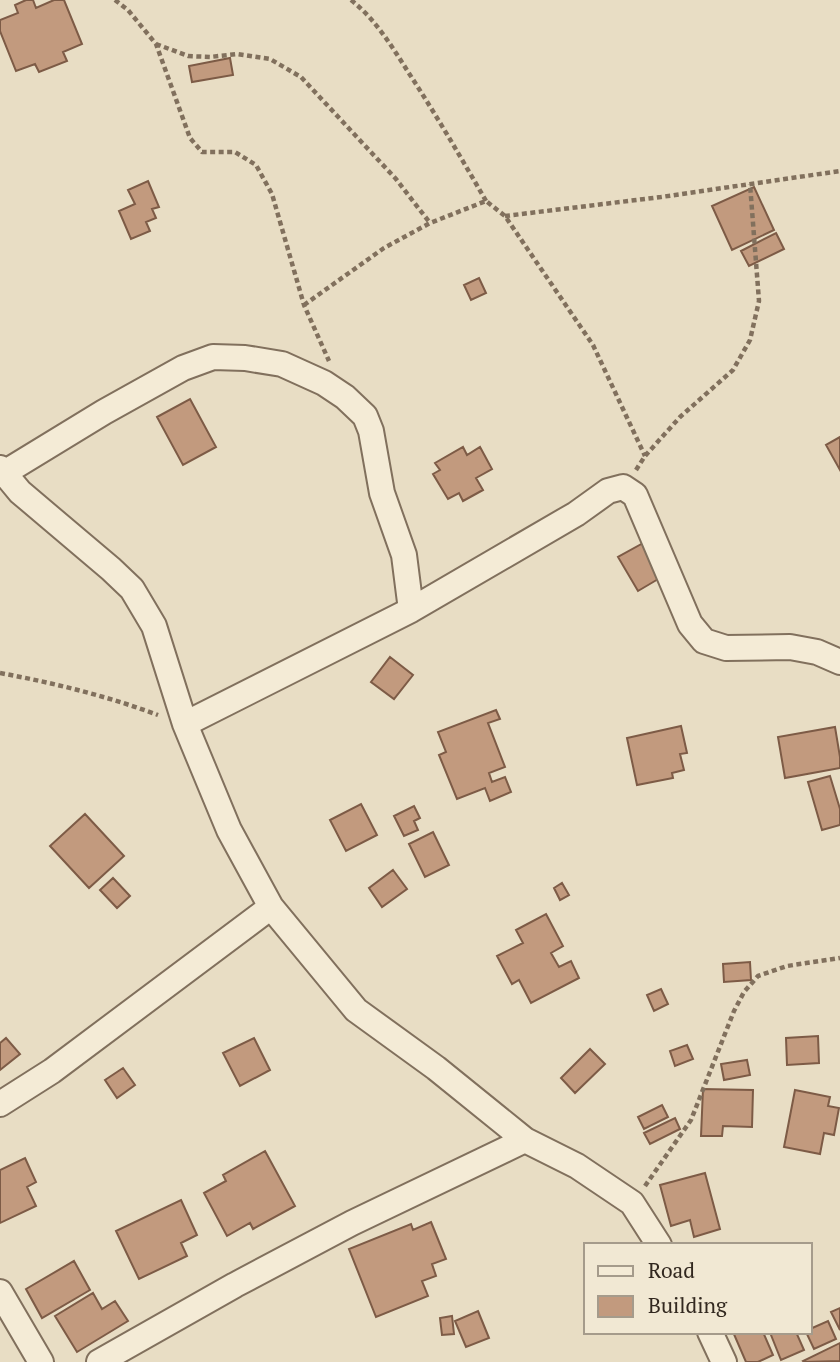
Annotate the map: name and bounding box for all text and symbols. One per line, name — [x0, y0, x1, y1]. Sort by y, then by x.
legend — [584, 1243, 812, 1334]
text: Road — [648, 1256, 695, 1284]
text: Building — [648, 1291, 728, 1319]

